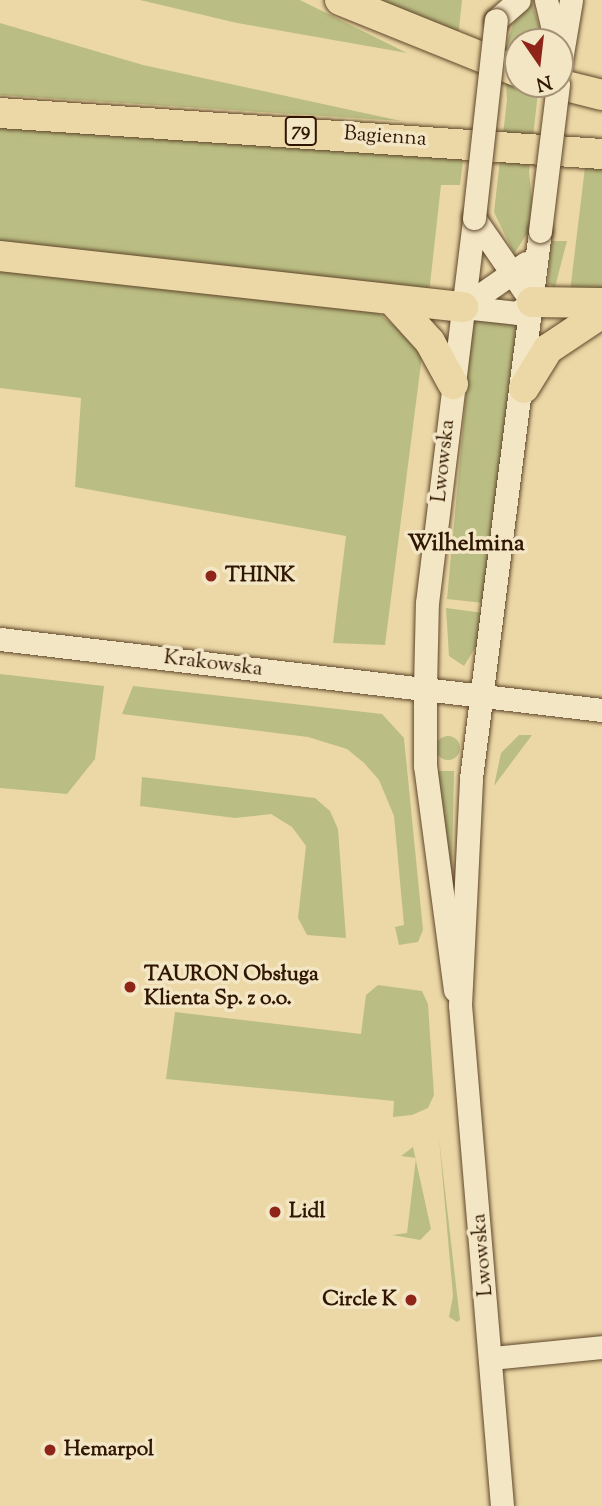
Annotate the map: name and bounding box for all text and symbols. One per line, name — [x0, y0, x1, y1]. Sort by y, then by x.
north arrow — [504, 28, 574, 98]
text: N — [533, 67, 554, 97]
road number: 79 — [284, 116, 318, 146]
street label: Bagienna — [343, 122, 427, 152]
street label: Lwowska — [427, 418, 461, 504]
district label: Wilhelmina — [407, 531, 525, 559]
place label: THINK — [225, 563, 295, 589]
marker: THINK — [203, 568, 219, 584]
street label: Krakowska — [162, 645, 264, 683]
place label: TAURON Obsługa Klienta Sp. z o.o. — [144, 962, 319, 1012]
marker: TAURON Obsługa Klienta Sp. z o.o. — [122, 979, 138, 995]
place label: Lidl — [289, 1199, 325, 1225]
marker: Lidl — [267, 1204, 283, 1220]
street label: Lwowska — [467, 1213, 499, 1297]
place label: Circle K — [322, 1287, 397, 1313]
marker: Circle K — [403, 1292, 419, 1308]
place label: Hemarpol — [64, 1437, 154, 1463]
marker: Hemarpol — [42, 1442, 58, 1458]

